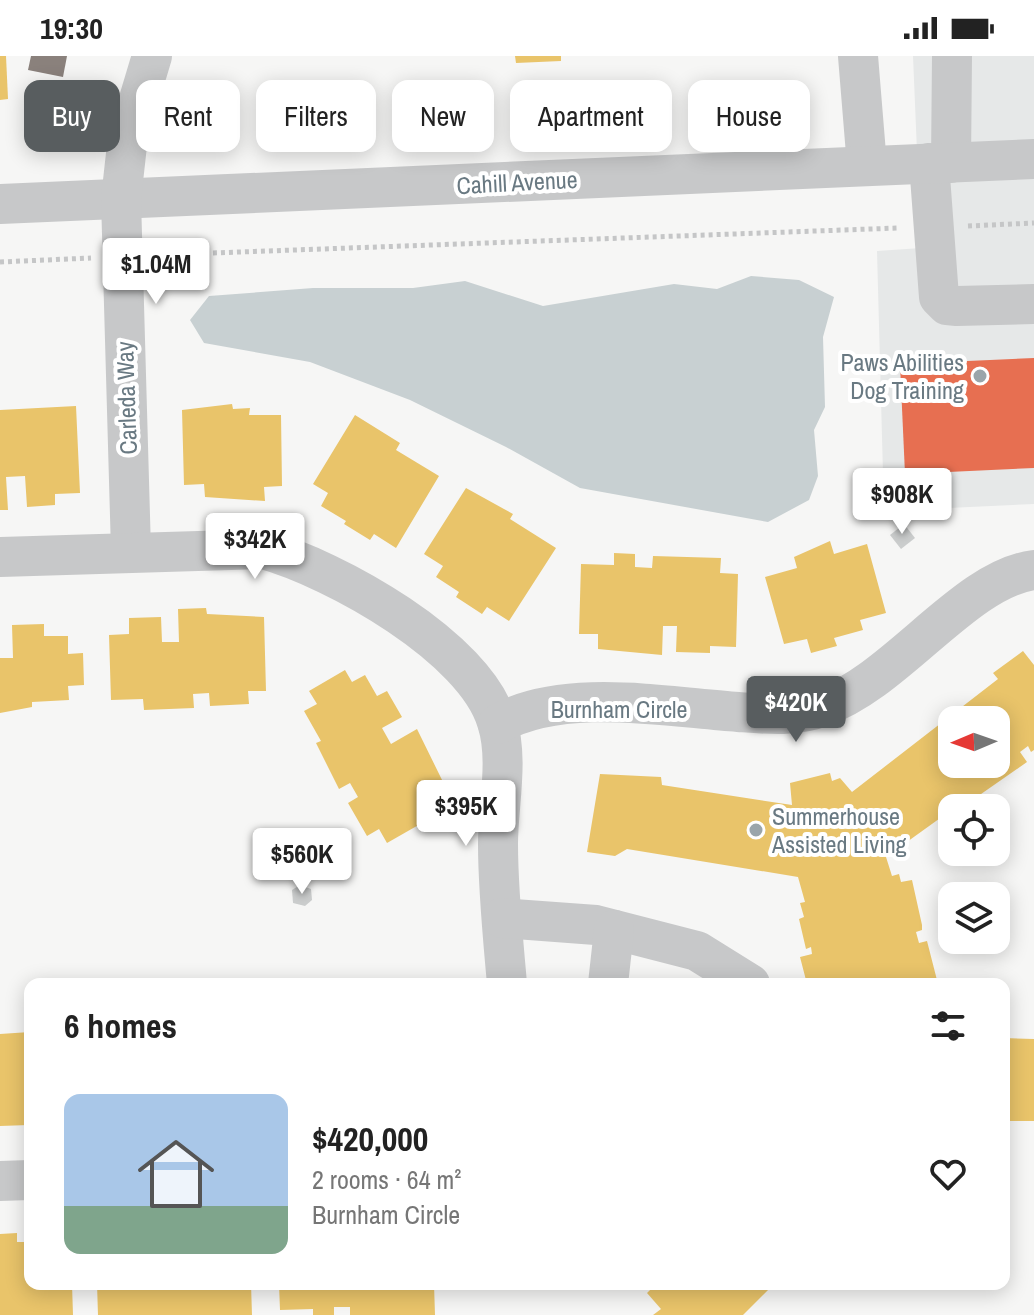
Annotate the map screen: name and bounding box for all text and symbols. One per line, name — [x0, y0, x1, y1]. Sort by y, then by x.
text: 19:30 — [40, 8, 103, 48]
chip: Buy — [24, 80, 120, 152]
chip: Rent — [136, 80, 240, 152]
chip: Filters — [256, 80, 376, 152]
chip: New — [392, 80, 494, 152]
chip: Apartment — [510, 80, 672, 152]
chip: House — [688, 80, 810, 152]
street label: Cahill Avenue — [456, 163, 578, 201]
pin: $1.04M — [91, 238, 221, 306]
text: $1.04M — [120, 246, 192, 281]
street label: Carleda Way — [108, 341, 144, 455]
place label: Paws Abilities Dog Training — [840, 346, 964, 406]
marker: Paws Abilities Dog Training — [971, 367, 989, 385]
pin: $908K — [846, 468, 958, 536]
text: $908K — [871, 476, 933, 511]
pin: $342K — [199, 513, 311, 581]
text: $342K — [224, 521, 286, 556]
pin: $420K — [740, 676, 852, 744]
text: $420K — [765, 684, 827, 719]
street label: Burnham Circle — [551, 693, 687, 725]
north arrow — [938, 706, 1010, 778]
map controls — [938, 706, 1010, 954]
pin: $395K — [410, 780, 522, 848]
text: $395K — [435, 788, 497, 823]
button: locate — [938, 794, 1010, 866]
place label: Summerhouse Assisted Living — [771, 800, 907, 860]
marker: Summerhouse Assisted Living — [747, 821, 765, 839]
pin: $560K — [246, 828, 358, 896]
text: $560K — [271, 836, 333, 871]
button: layers — [938, 882, 1010, 954]
text: 6 homes — [64, 1003, 177, 1049]
icon: filters — [926, 1004, 970, 1048]
text: $420,000 — [312, 1116, 428, 1162]
icon: home — [128, 1126, 224, 1222]
icon: heart — [926, 1152, 970, 1196]
text: 2 rooms · 64 m² — [312, 1162, 461, 1197]
text: Burnham Circle — [312, 1197, 460, 1232]

